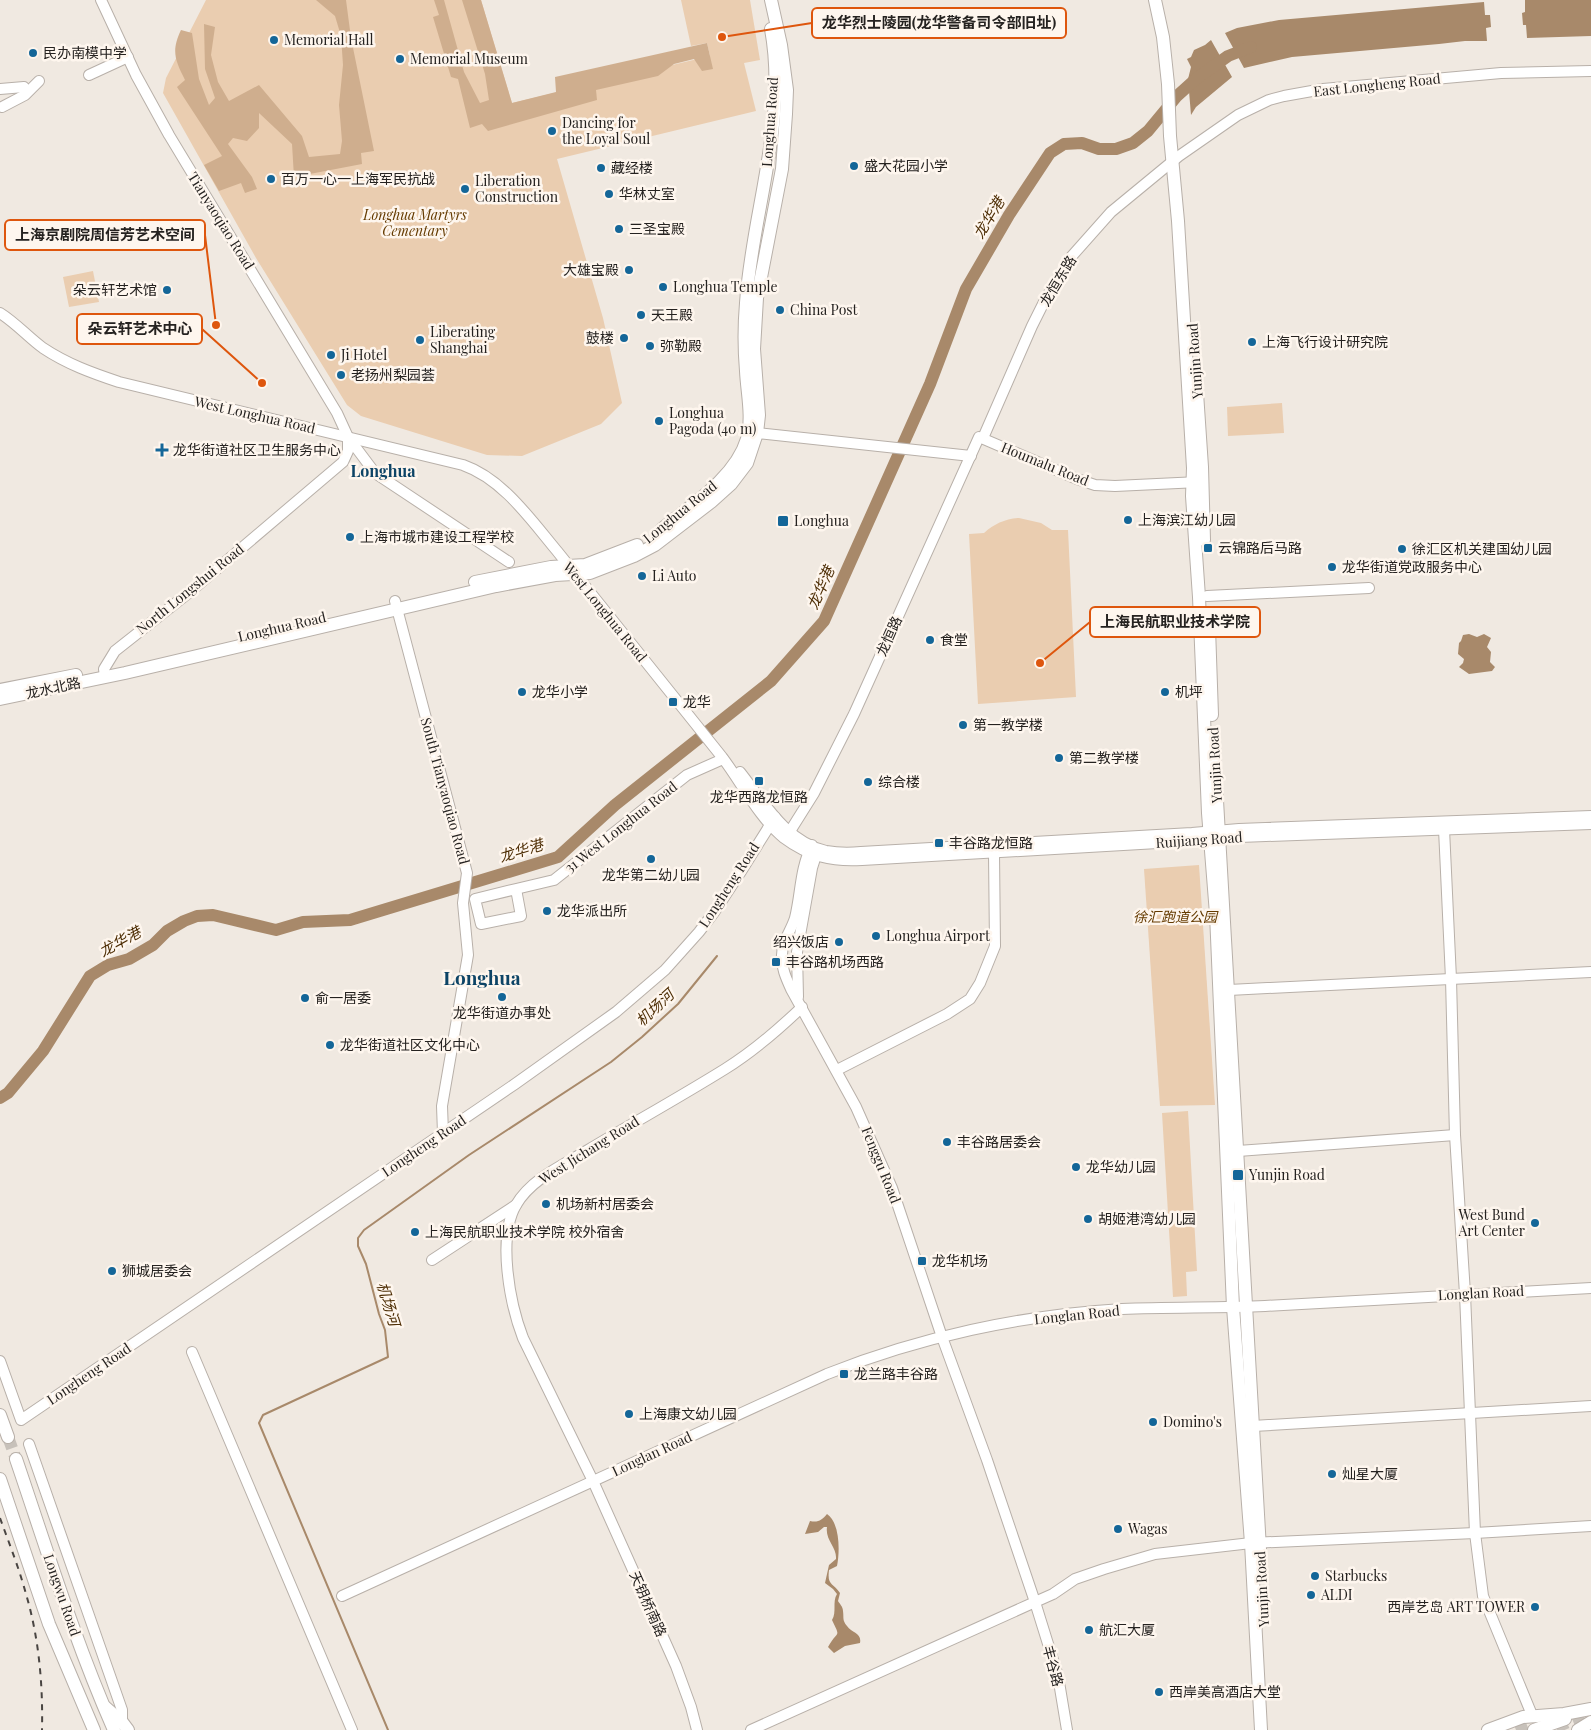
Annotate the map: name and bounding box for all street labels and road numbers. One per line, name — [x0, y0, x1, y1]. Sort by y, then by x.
street label: East Longheng Road — [1312, 68, 1441, 101]
street label: Longhua Road — [757, 76, 782, 168]
street label: Tianyaoqiao Road — [184, 168, 259, 273]
street label: 龙恒东路 — [1035, 252, 1080, 310]
street label: Yunjin Road — [1182, 322, 1207, 401]
street label: West Longhua Road — [192, 391, 317, 438]
street label: Houmalu Road — [999, 437, 1092, 490]
street label: Longhua Road — [639, 476, 721, 547]
street label: North Longshui Road — [132, 539, 248, 638]
street label: West Longhua Road — [559, 557, 652, 666]
street label: Longhua Road — [236, 607, 328, 646]
street label: 龙恒路 — [871, 613, 906, 659]
street label: 龙水北路 — [24, 672, 82, 703]
street label: South Tianyaoqiao Road — [417, 715, 474, 866]
street label: Yunjin Road — [1203, 727, 1226, 804]
street label: 31 West Longhua Road — [561, 777, 681, 877]
street label: Ruijiang Road — [1155, 827, 1243, 852]
street label: Longheng Road — [694, 839, 763, 931]
street label: Longheng Road — [378, 1110, 470, 1181]
street label: West Jichang Road — [534, 1111, 642, 1189]
street label: Fenggu Road — [857, 1124, 905, 1206]
street label: Longlan Road — [1437, 1281, 1525, 1304]
street label: Longlan Road — [1033, 1301, 1121, 1328]
street label: Longheng Road — [43, 1338, 135, 1409]
street label: Longlan Road — [609, 1427, 695, 1480]
street label: Longwu Road — [40, 1551, 85, 1638]
street label: Yunjin Road — [1250, 1551, 1273, 1628]
street label: 天钥桥南路 — [626, 1568, 671, 1640]
street label: 丰谷路 — [1039, 1643, 1068, 1689]

